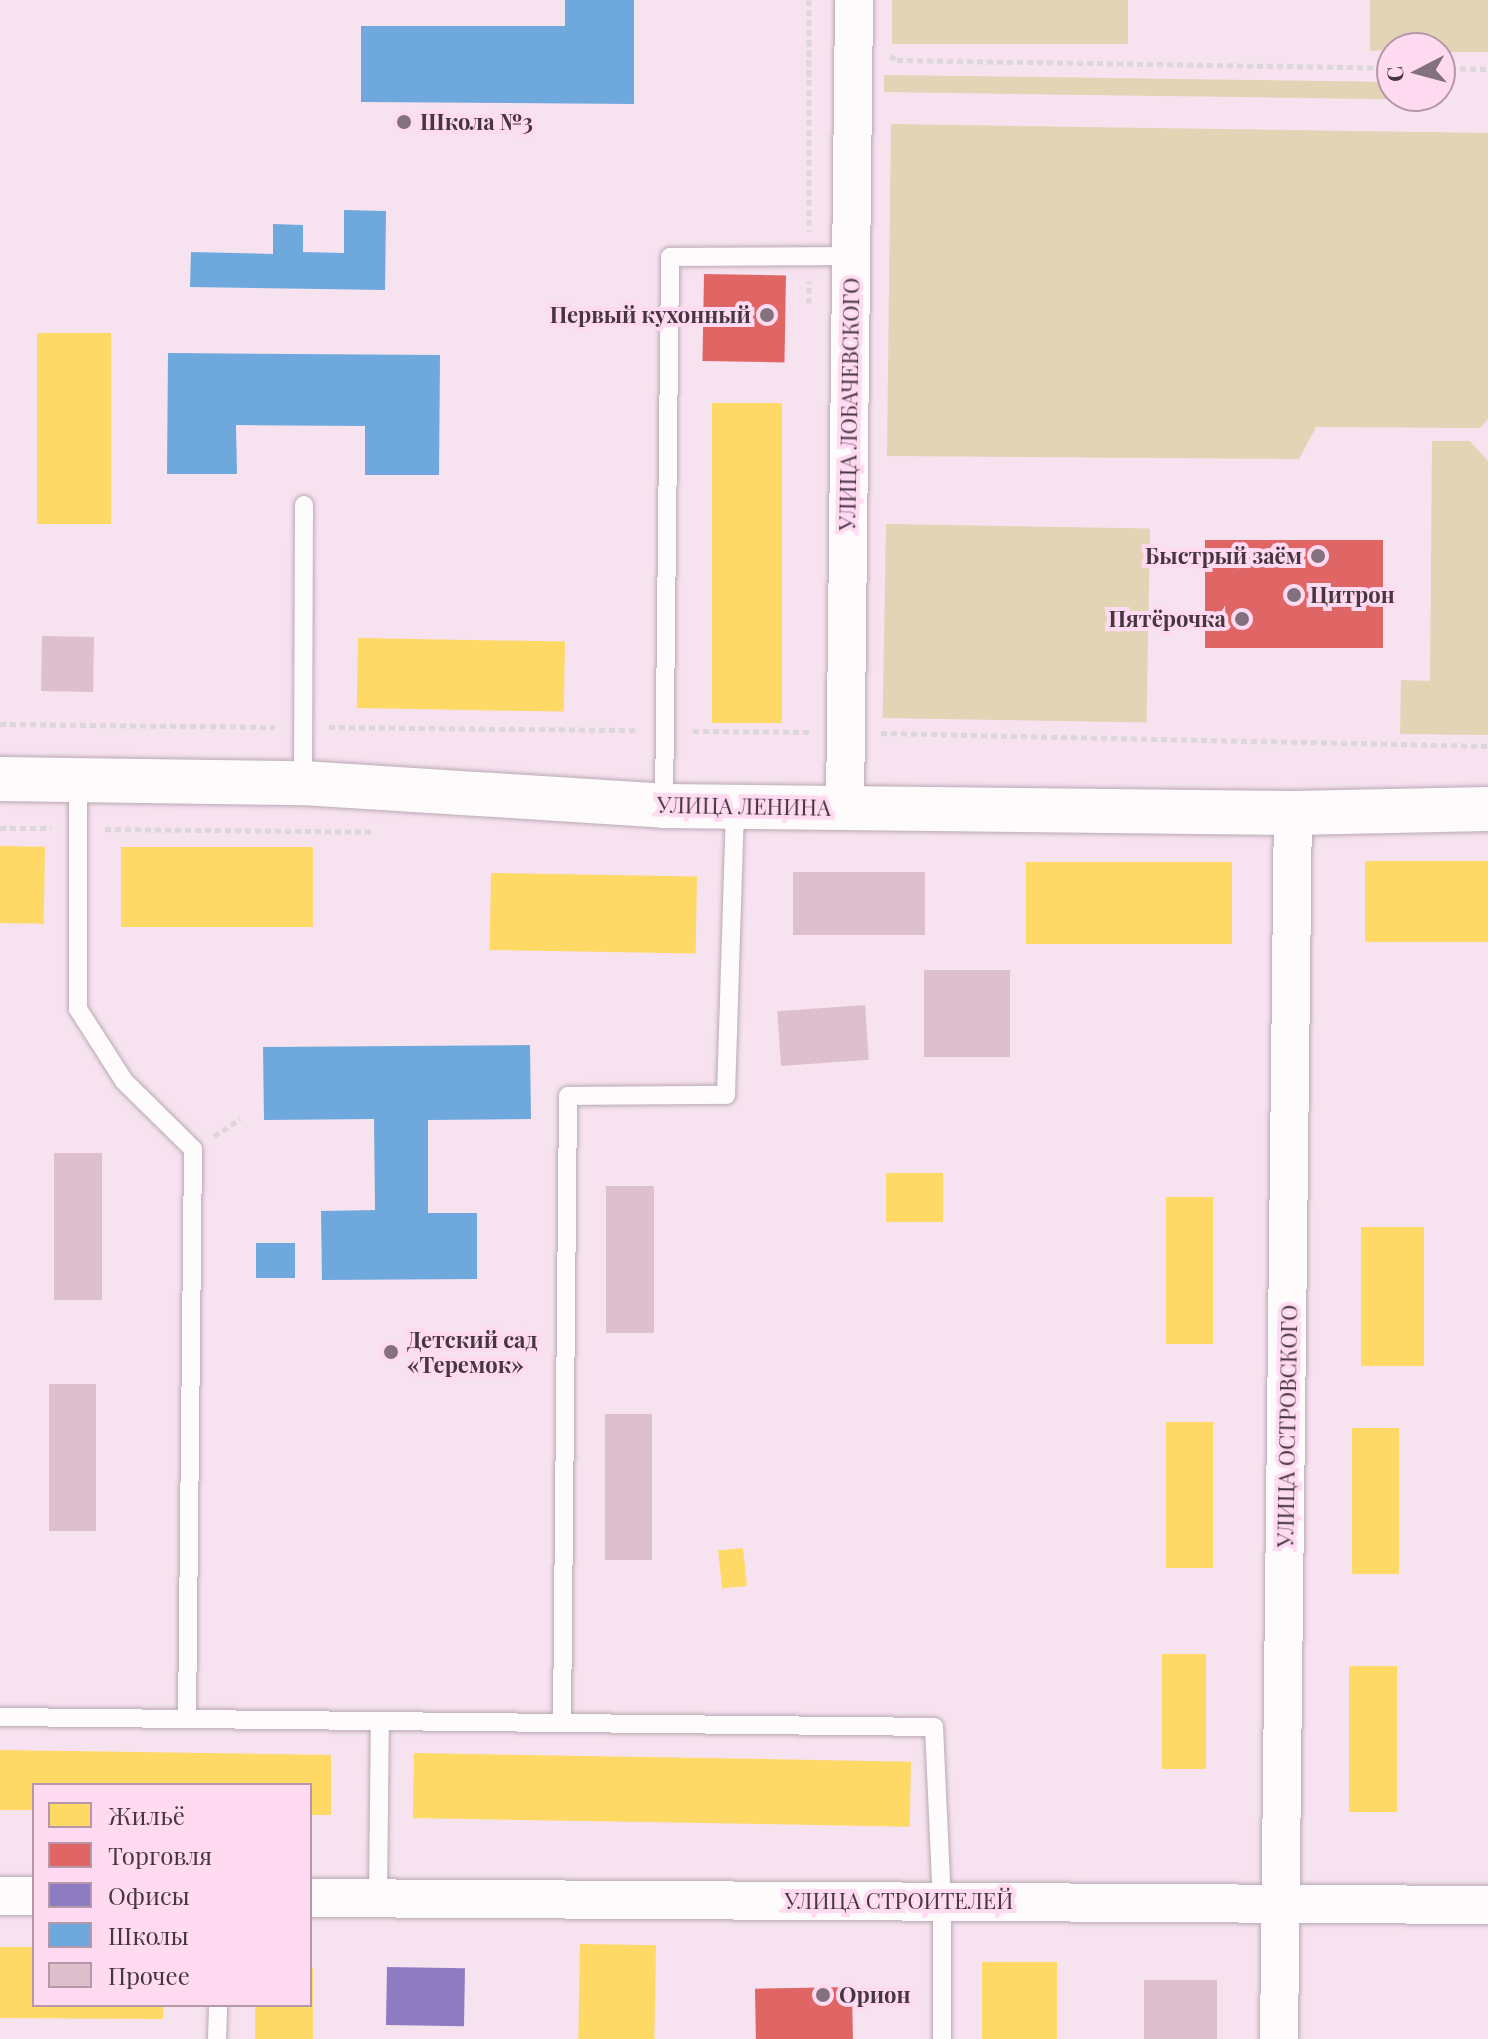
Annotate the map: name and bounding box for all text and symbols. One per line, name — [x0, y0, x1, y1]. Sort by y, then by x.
north arrow — [1376, 32, 1456, 112]
text: С — [1378, 65, 1410, 84]
place label: Школа №3 — [420, 109, 533, 135]
marker: Школа №3 — [395, 113, 413, 131]
street label: УЛИЦА ЛОБАЧЕВСКОГО — [834, 277, 864, 531]
place label: Первый кухонный — [550, 302, 751, 328]
marker: Первый кухонный — [758, 306, 776, 324]
place label: Быстрый заём — [1145, 543, 1302, 569]
marker: Быстрый заём — [1309, 547, 1327, 565]
place label: Цитрон — [1310, 582, 1395, 608]
marker: Цитрон — [1285, 586, 1303, 604]
place label: Пятёрочка — [1108, 606, 1226, 632]
marker: Пятёрочка — [1233, 610, 1251, 628]
street label: УЛИЦА ЛЕНИНА — [657, 791, 831, 821]
street label: УЛИЦА ОСТРОВСКОГО — [1272, 1305, 1302, 1547]
place label: Детский сад «Теремок» — [407, 1326, 538, 1378]
marker: Детский сад «Теремок» — [382, 1343, 400, 1361]
legend — [32, 1783, 312, 2007]
text: Жильё — [108, 1799, 185, 1831]
text: Торговля — [108, 1839, 212, 1871]
text: Офисы — [108, 1879, 190, 1911]
street label: УЛИЦА СТРОИТЕЛЕЙ — [785, 1888, 1013, 1914]
text: Школы — [108, 1919, 189, 1951]
text: Прочее — [108, 1959, 190, 1991]
place label: Орион — [839, 1982, 910, 2008]
marker: Орион — [814, 1986, 832, 2004]

